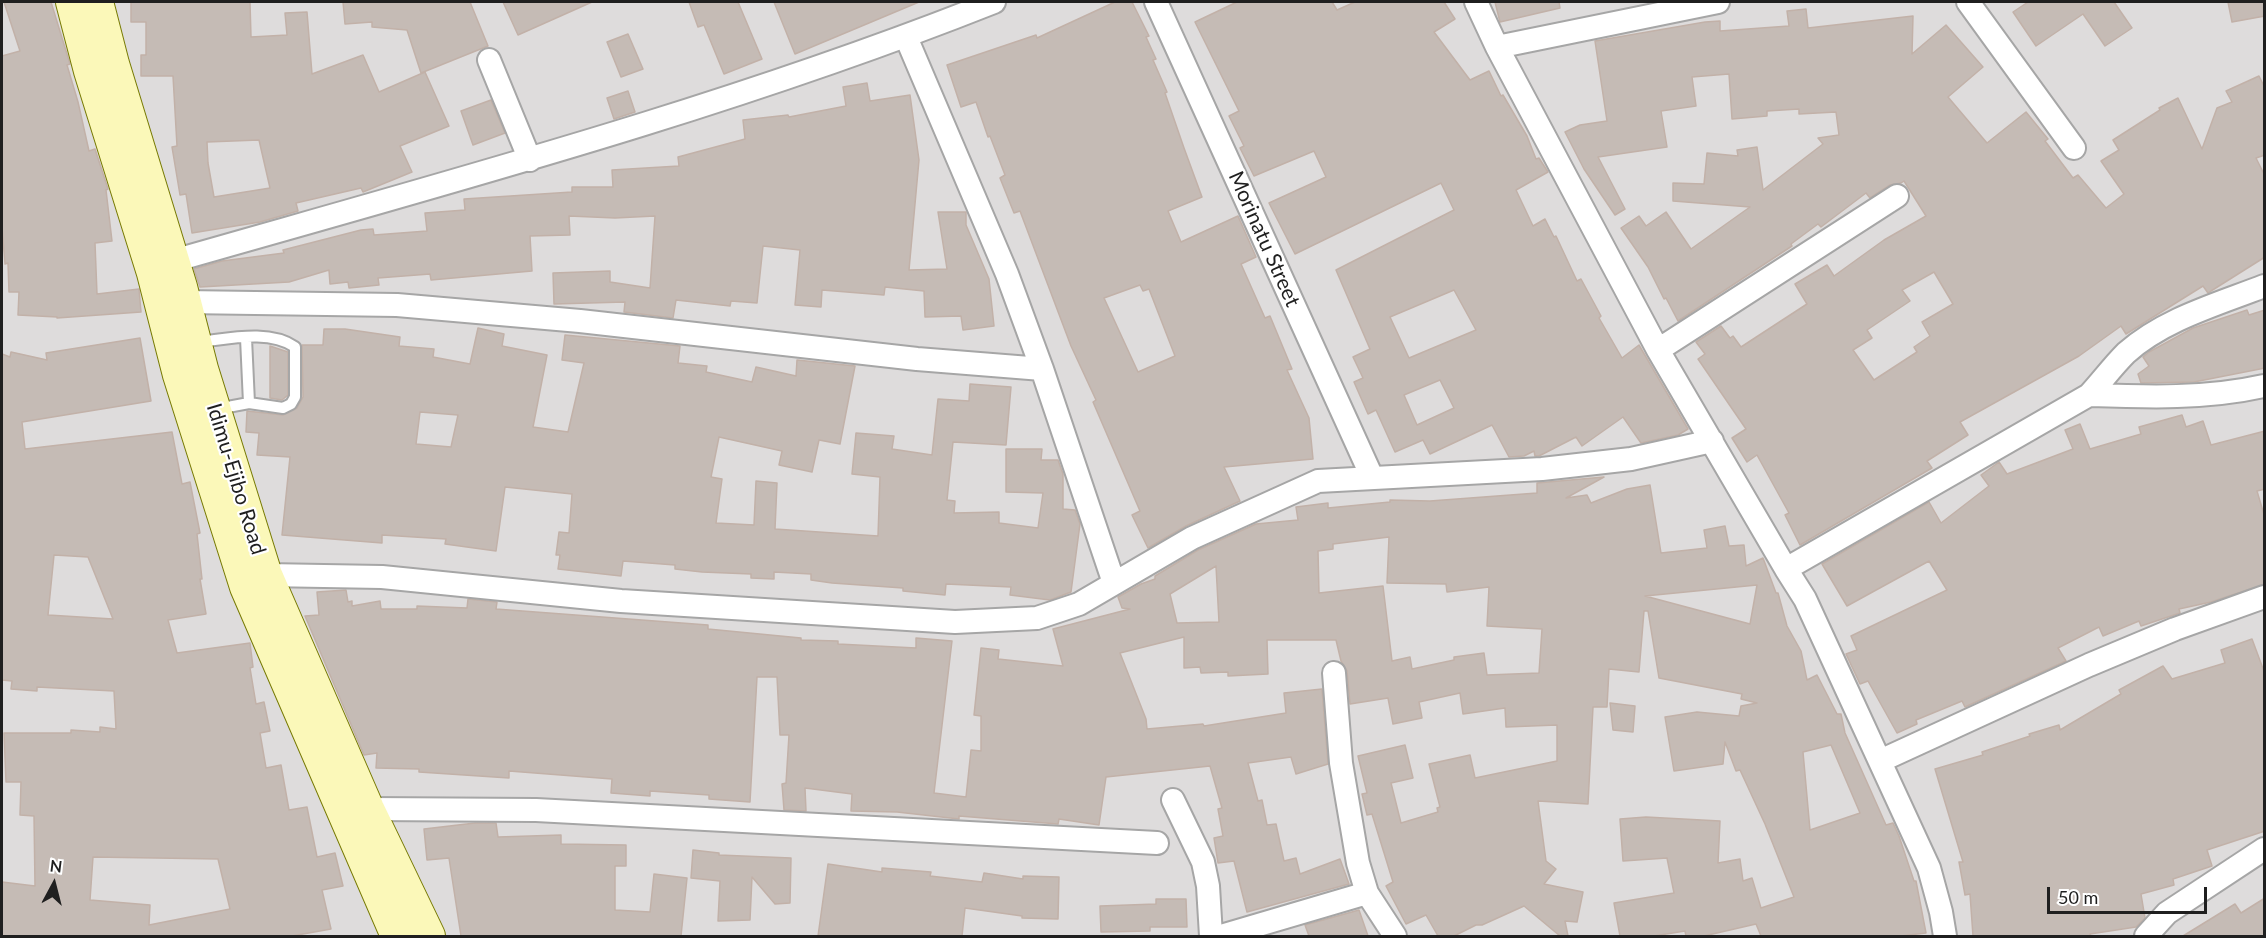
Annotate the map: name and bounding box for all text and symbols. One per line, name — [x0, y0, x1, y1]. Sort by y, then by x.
street label: Morinatu Street — [1223, 167, 1305, 311]
street label: Idimu-Ejibo Road — [201, 400, 271, 558]
north arrow — [24, 854, 84, 914]
text: N — [49, 855, 64, 876]
scale bar — [2050, 875, 2210, 913]
text: 50 m — [2058, 886, 2098, 908]

